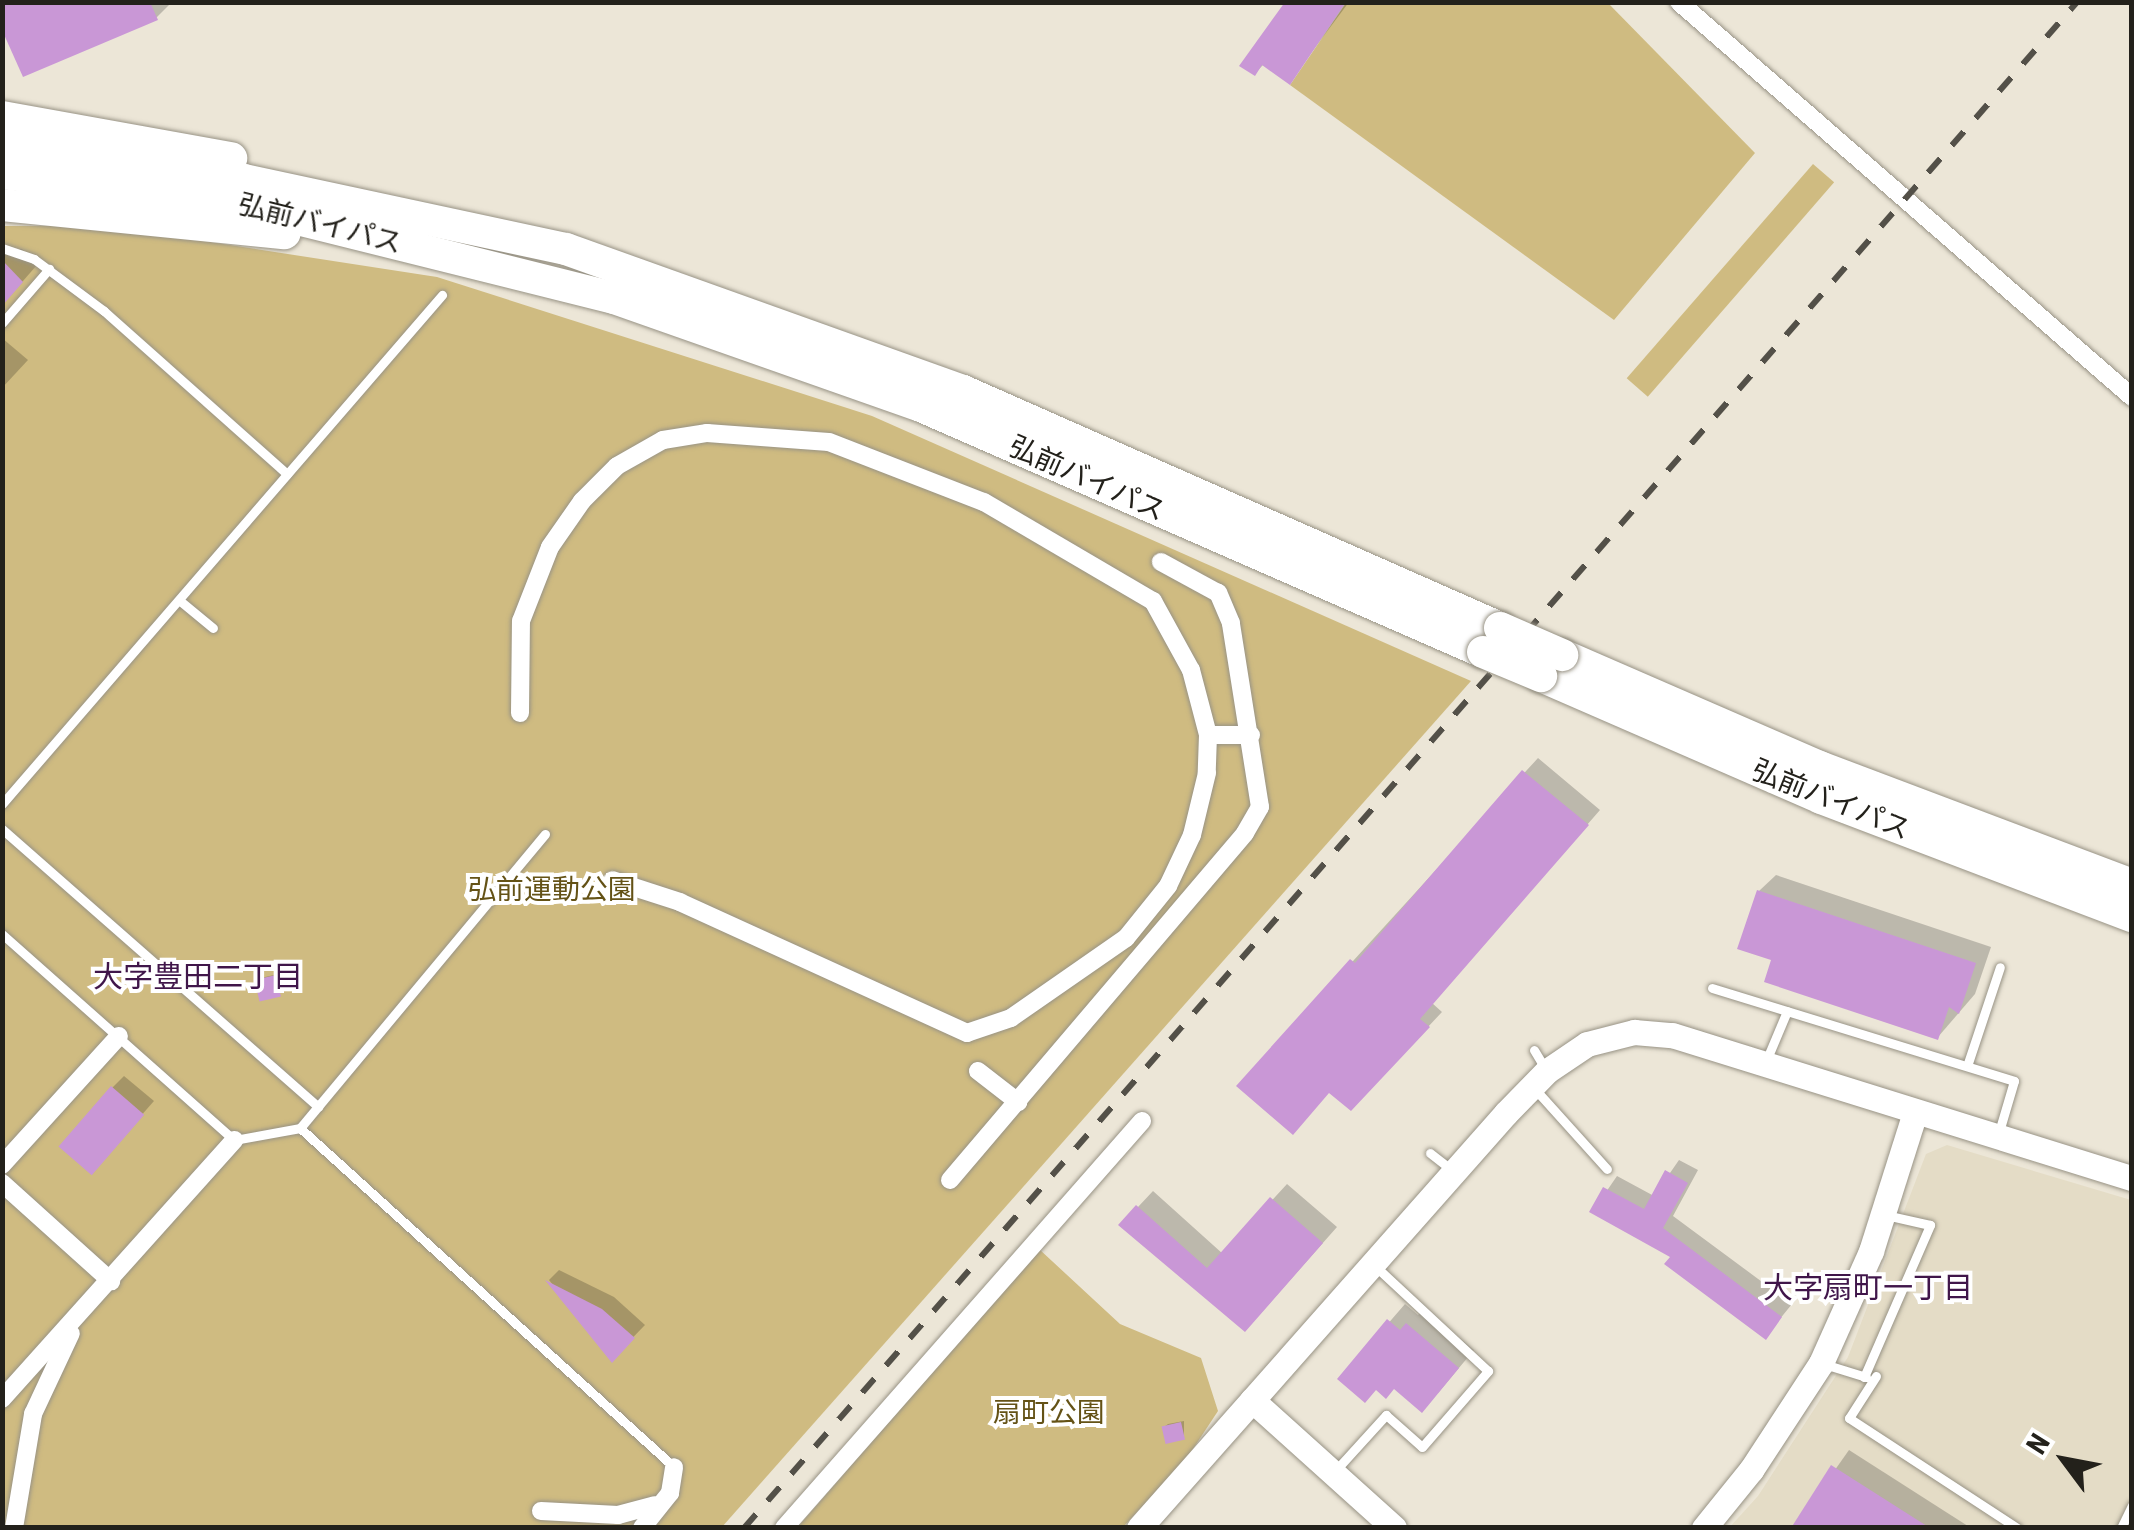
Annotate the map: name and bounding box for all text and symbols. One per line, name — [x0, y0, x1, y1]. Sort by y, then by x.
street label: 弘前バイパス — [234, 187, 406, 261]
street label: 弘前バイパス — [1003, 429, 1171, 529]
street label: 弘前バイパス — [1747, 753, 1915, 847]
park label: 弘前運動公園 — [468, 873, 636, 907]
district label: 大字豊田二丁目 — [93, 959, 303, 995]
district label: 大字扇町一丁目 — [1763, 1270, 1973, 1306]
park label: 扇町公園 — [993, 1396, 1105, 1430]
north arrow — [2014, 1410, 2114, 1510]
text: N — [2020, 1428, 2057, 1460]

